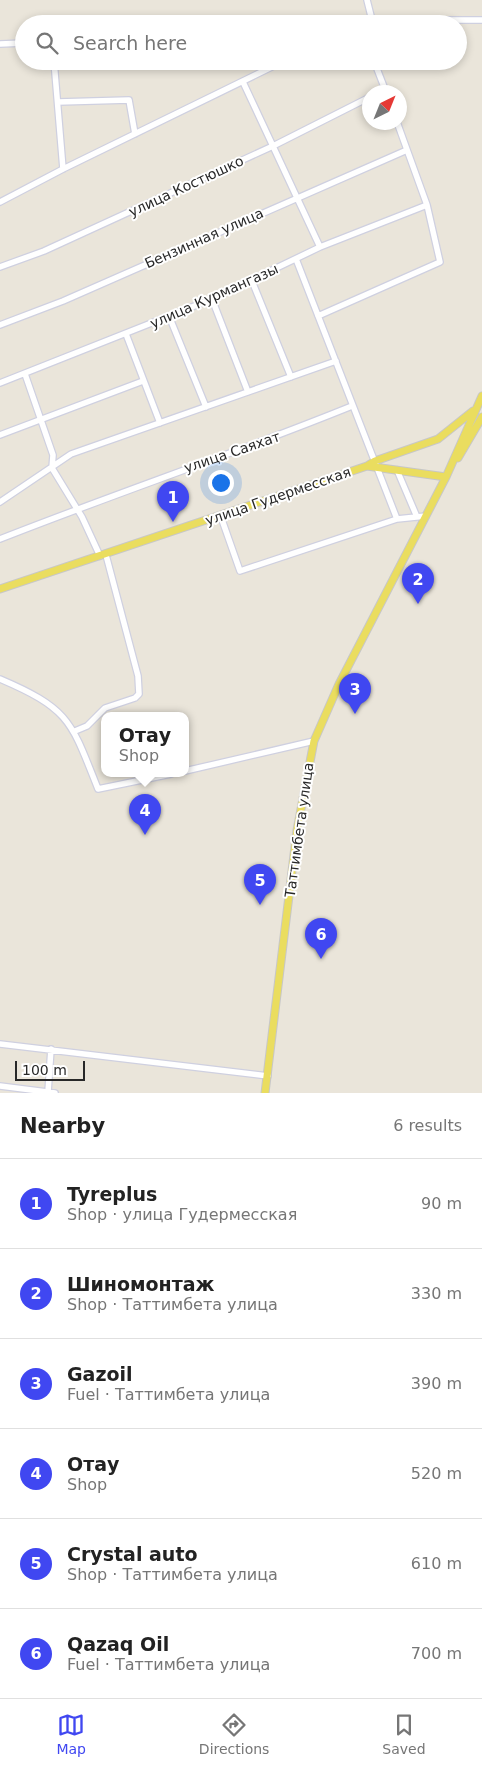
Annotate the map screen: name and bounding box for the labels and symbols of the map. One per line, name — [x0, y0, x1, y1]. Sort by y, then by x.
north arrow — [362, 85, 407, 130]
street label: улица Костюшко — [126, 152, 246, 220]
street label: Бензинная улица — [142, 205, 266, 271]
street label: улица Курмангазы — [147, 260, 281, 332]
street label: улица Саяхат — [182, 428, 282, 476]
street label: улица Гудермесская — [203, 464, 353, 528]
your location — [208, 470, 234, 496]
pin: 1 — [157, 481, 189, 522]
pin: 2 — [402, 563, 434, 604]
pin: 3 — [339, 673, 371, 714]
street label: Таттимбета улица — [281, 762, 316, 899]
pin: 4 — [129, 794, 161, 835]
pin: 5 — [244, 864, 276, 905]
pin: 6 — [305, 918, 337, 959]
scale bar — [15, 1058, 85, 1081]

